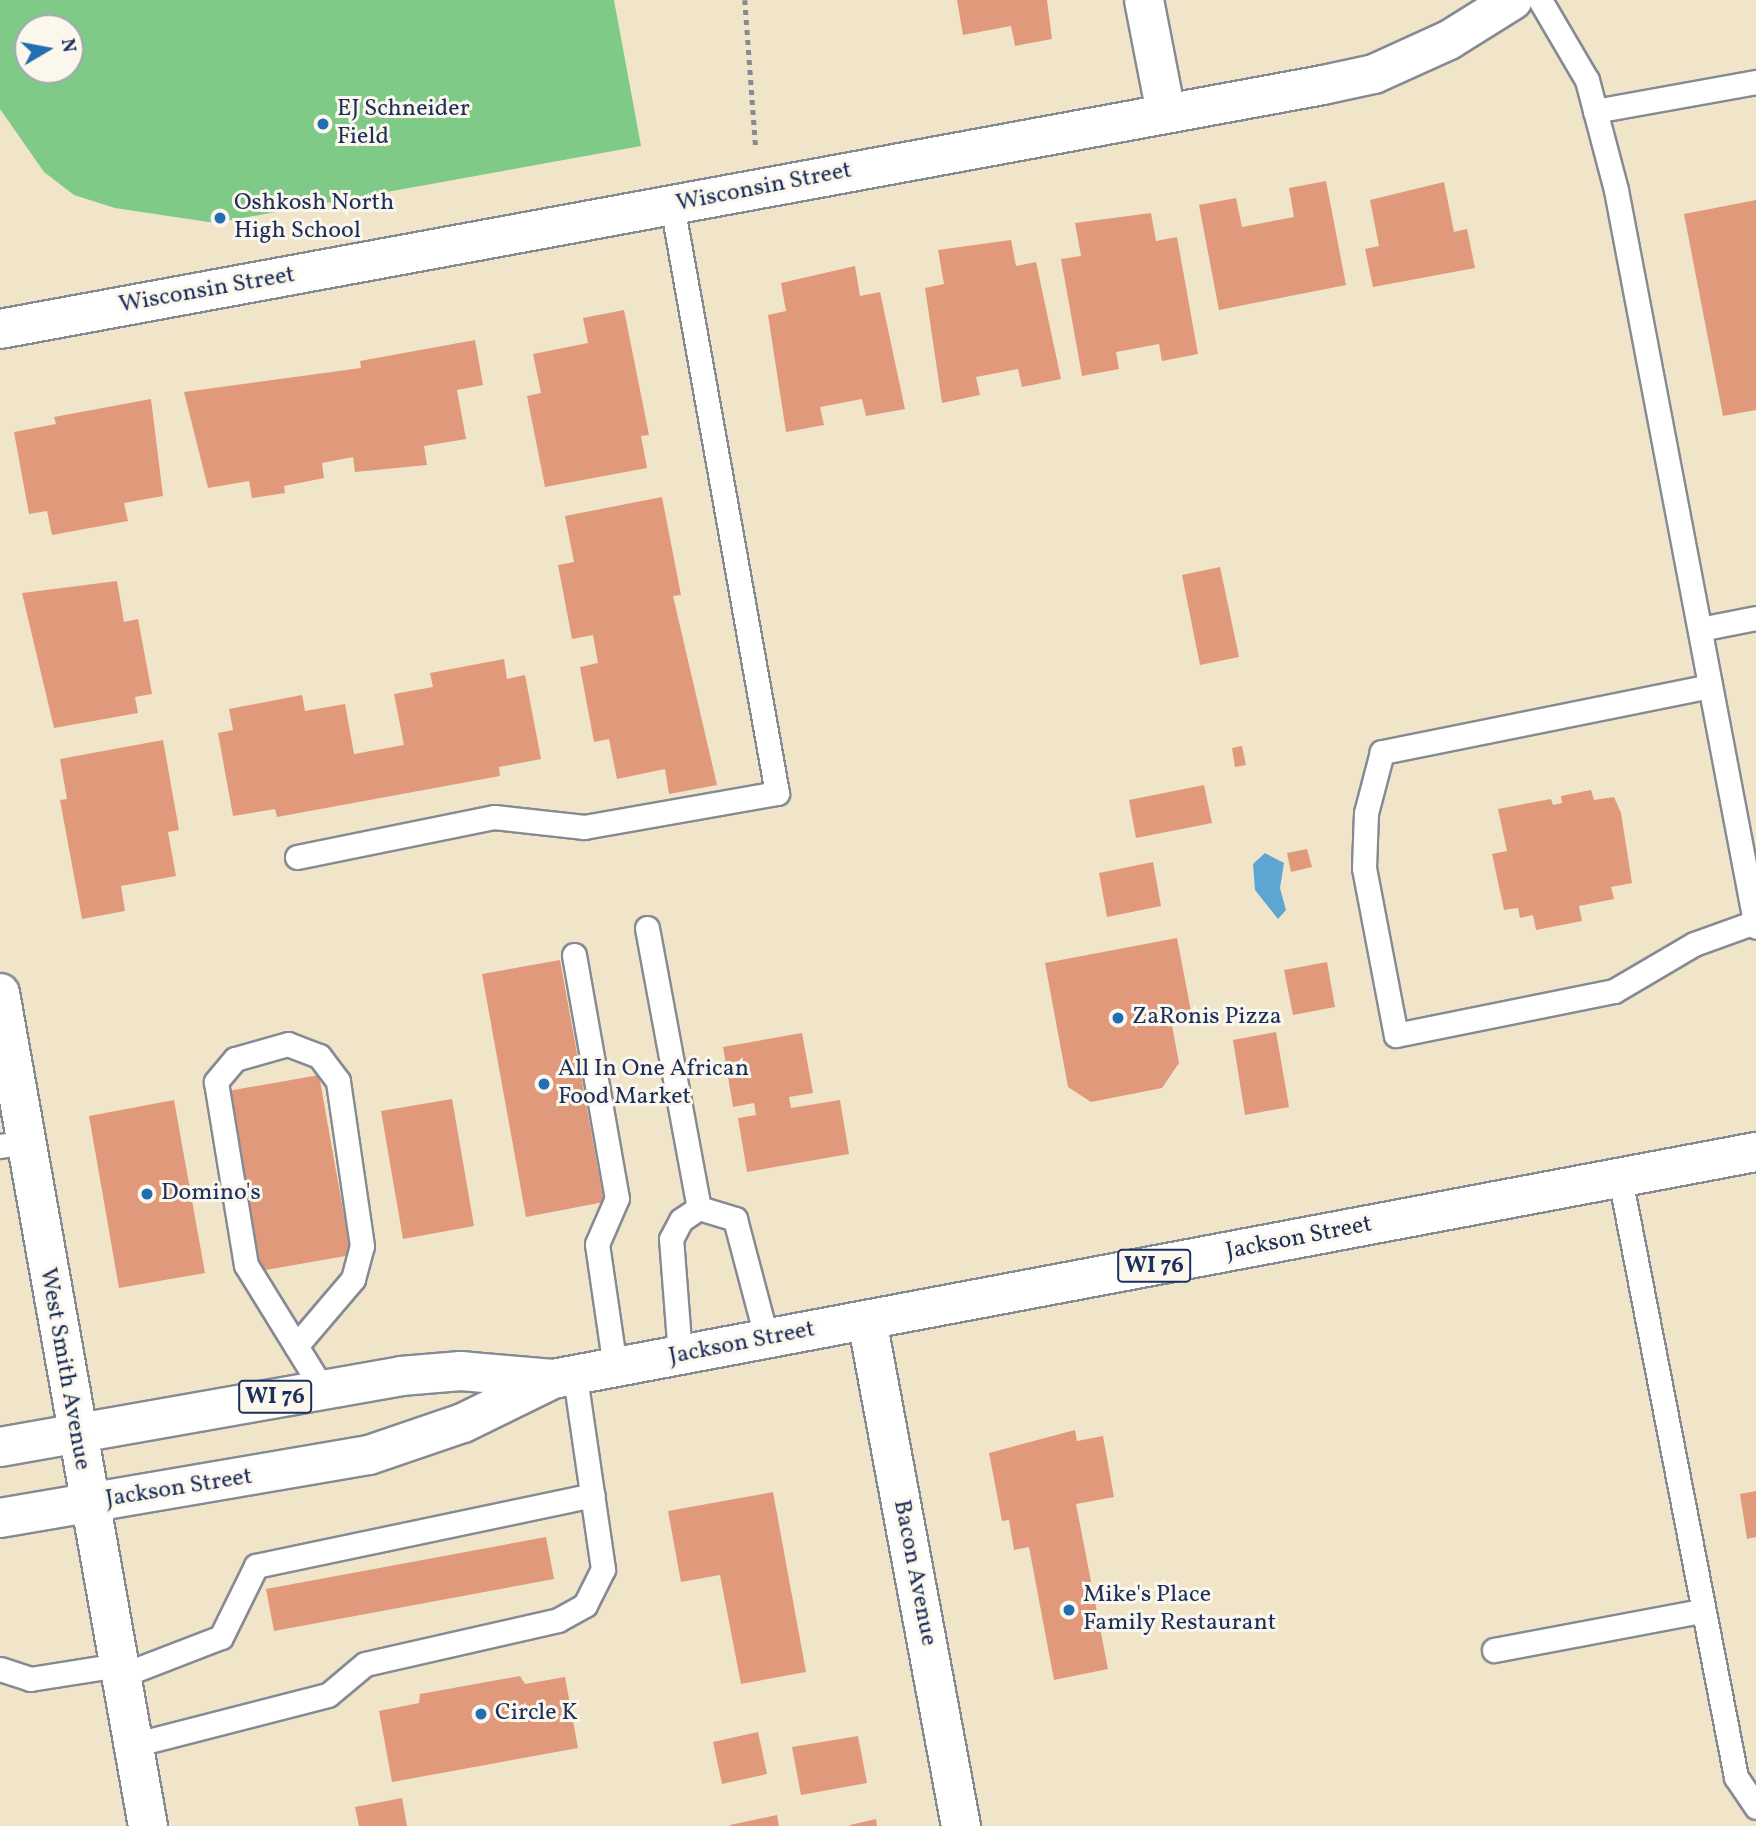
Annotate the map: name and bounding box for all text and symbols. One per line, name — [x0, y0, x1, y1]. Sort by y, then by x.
north arrow — [14, 14, 84, 84]
text: N — [54, 37, 82, 55]
place label: EJ Schneider Field — [337, 96, 470, 152]
marker: EJ Schneider Field — [315, 116, 331, 132]
street label: Wisconsin Street — [674, 157, 854, 219]
place label: Oshkosh North High School — [234, 190, 394, 246]
marker: Oshkosh North High School — [212, 210, 228, 226]
street label: Wisconsin Street — [117, 261, 297, 321]
place label: ZaRonis Pizza — [1132, 1004, 1282, 1032]
marker: ZaRonis Pizza — [1110, 1010, 1126, 1026]
place label: All In One African Food Market — [558, 1056, 749, 1112]
marker: All In One African Food Market — [536, 1076, 552, 1092]
place label: Domino's — [161, 1180, 261, 1208]
marker: Domino's — [139, 1186, 155, 1202]
street label: Jackson Street — [1224, 1211, 1374, 1267]
road number: WI 76 — [1116, 1246, 1192, 1286]
street label: West Smith Avenue — [32, 1266, 96, 1472]
street label: Jackson Street — [667, 1316, 817, 1372]
road number: WI 76 — [236, 1378, 314, 1416]
street label: Jackson Street — [104, 1463, 254, 1515]
street label: Bacon Avenue — [886, 1498, 942, 1648]
place label: Mike's Place Family Restaurant — [1083, 1582, 1277, 1638]
marker: Mike's Place Family Restaurant — [1061, 1602, 1077, 1618]
place label: Circle K — [495, 1700, 578, 1728]
marker: Circle K — [473, 1706, 489, 1722]

